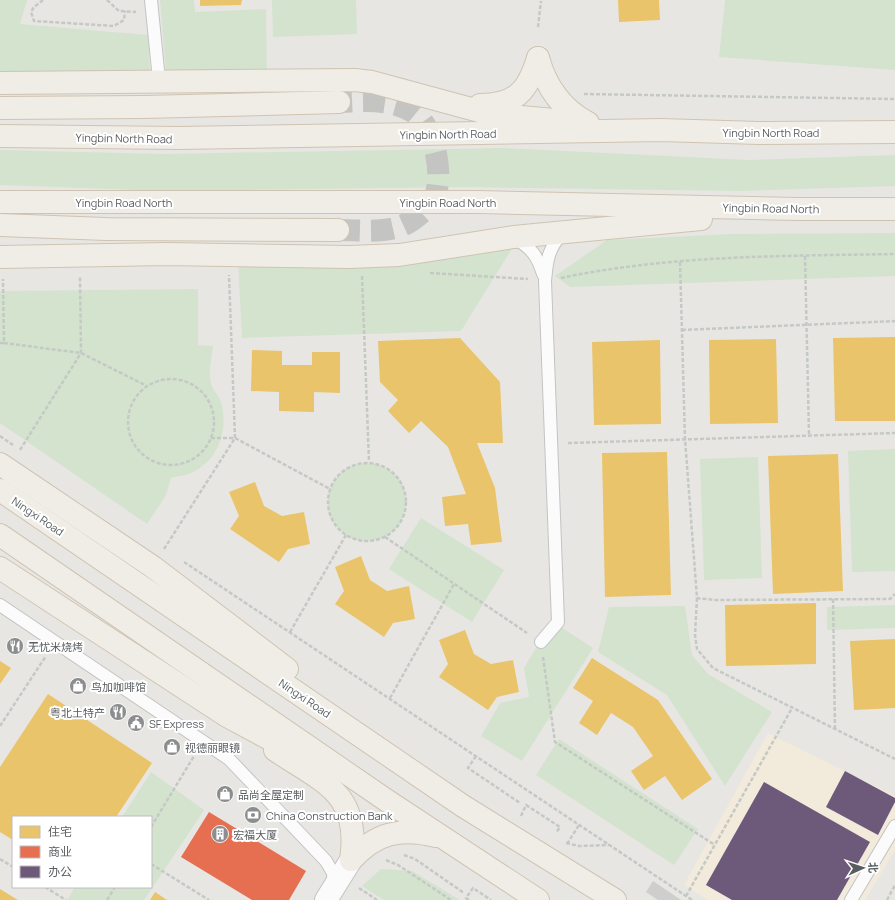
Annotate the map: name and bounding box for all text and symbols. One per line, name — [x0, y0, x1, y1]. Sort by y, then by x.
street label: Yingbin North Road — [723, 125, 819, 140]
street label: Yingbin North Road — [399, 126, 497, 142]
street label: Yingbin North Road — [75, 130, 173, 146]
street label: Yingbin Road North — [76, 195, 172, 210]
street label: Yingbin Road North — [400, 195, 496, 210]
street label: Yingbin Road North — [722, 200, 820, 216]
street label: Ningxi Road — [9, 493, 67, 539]
restaurant icon: 无忧米烧烤 — [5, 636, 25, 656]
place label: 无忧米烧烤 — [28, 639, 83, 654]
street label: Ningxi Road — [276, 675, 334, 721]
shop icon: 鸟加咖啡馆 — [68, 676, 88, 696]
place label: 鸟加咖啡馆 — [91, 679, 146, 694]
restaurant icon: 粤北土特产 — [108, 702, 128, 722]
place label: 粤北土特产 — [50, 705, 105, 720]
public building icon: SF Express — [126, 713, 146, 733]
place label: SF Express — [149, 716, 204, 731]
shop icon: 视德丽眼镜 — [162, 737, 182, 757]
place label: 视德丽眼镜 — [185, 740, 240, 755]
shop icon: 品尚全屋定制 — [215, 784, 235, 804]
place label: 品尚全屋定制 — [238, 787, 304, 802]
bank icon: China Construction Bank — [243, 805, 263, 825]
place label: China Construction Bank — [266, 808, 393, 823]
legend — [12, 816, 152, 888]
text: 住宅 — [48, 823, 72, 840]
building icon: 宏福大厦 — [210, 824, 230, 844]
place label: 宏福大厦 — [233, 827, 277, 842]
text: 商业 — [48, 843, 72, 860]
north arrow — [843, 848, 883, 888]
text: 北 — [866, 862, 881, 873]
text: 办公 — [48, 863, 72, 880]

